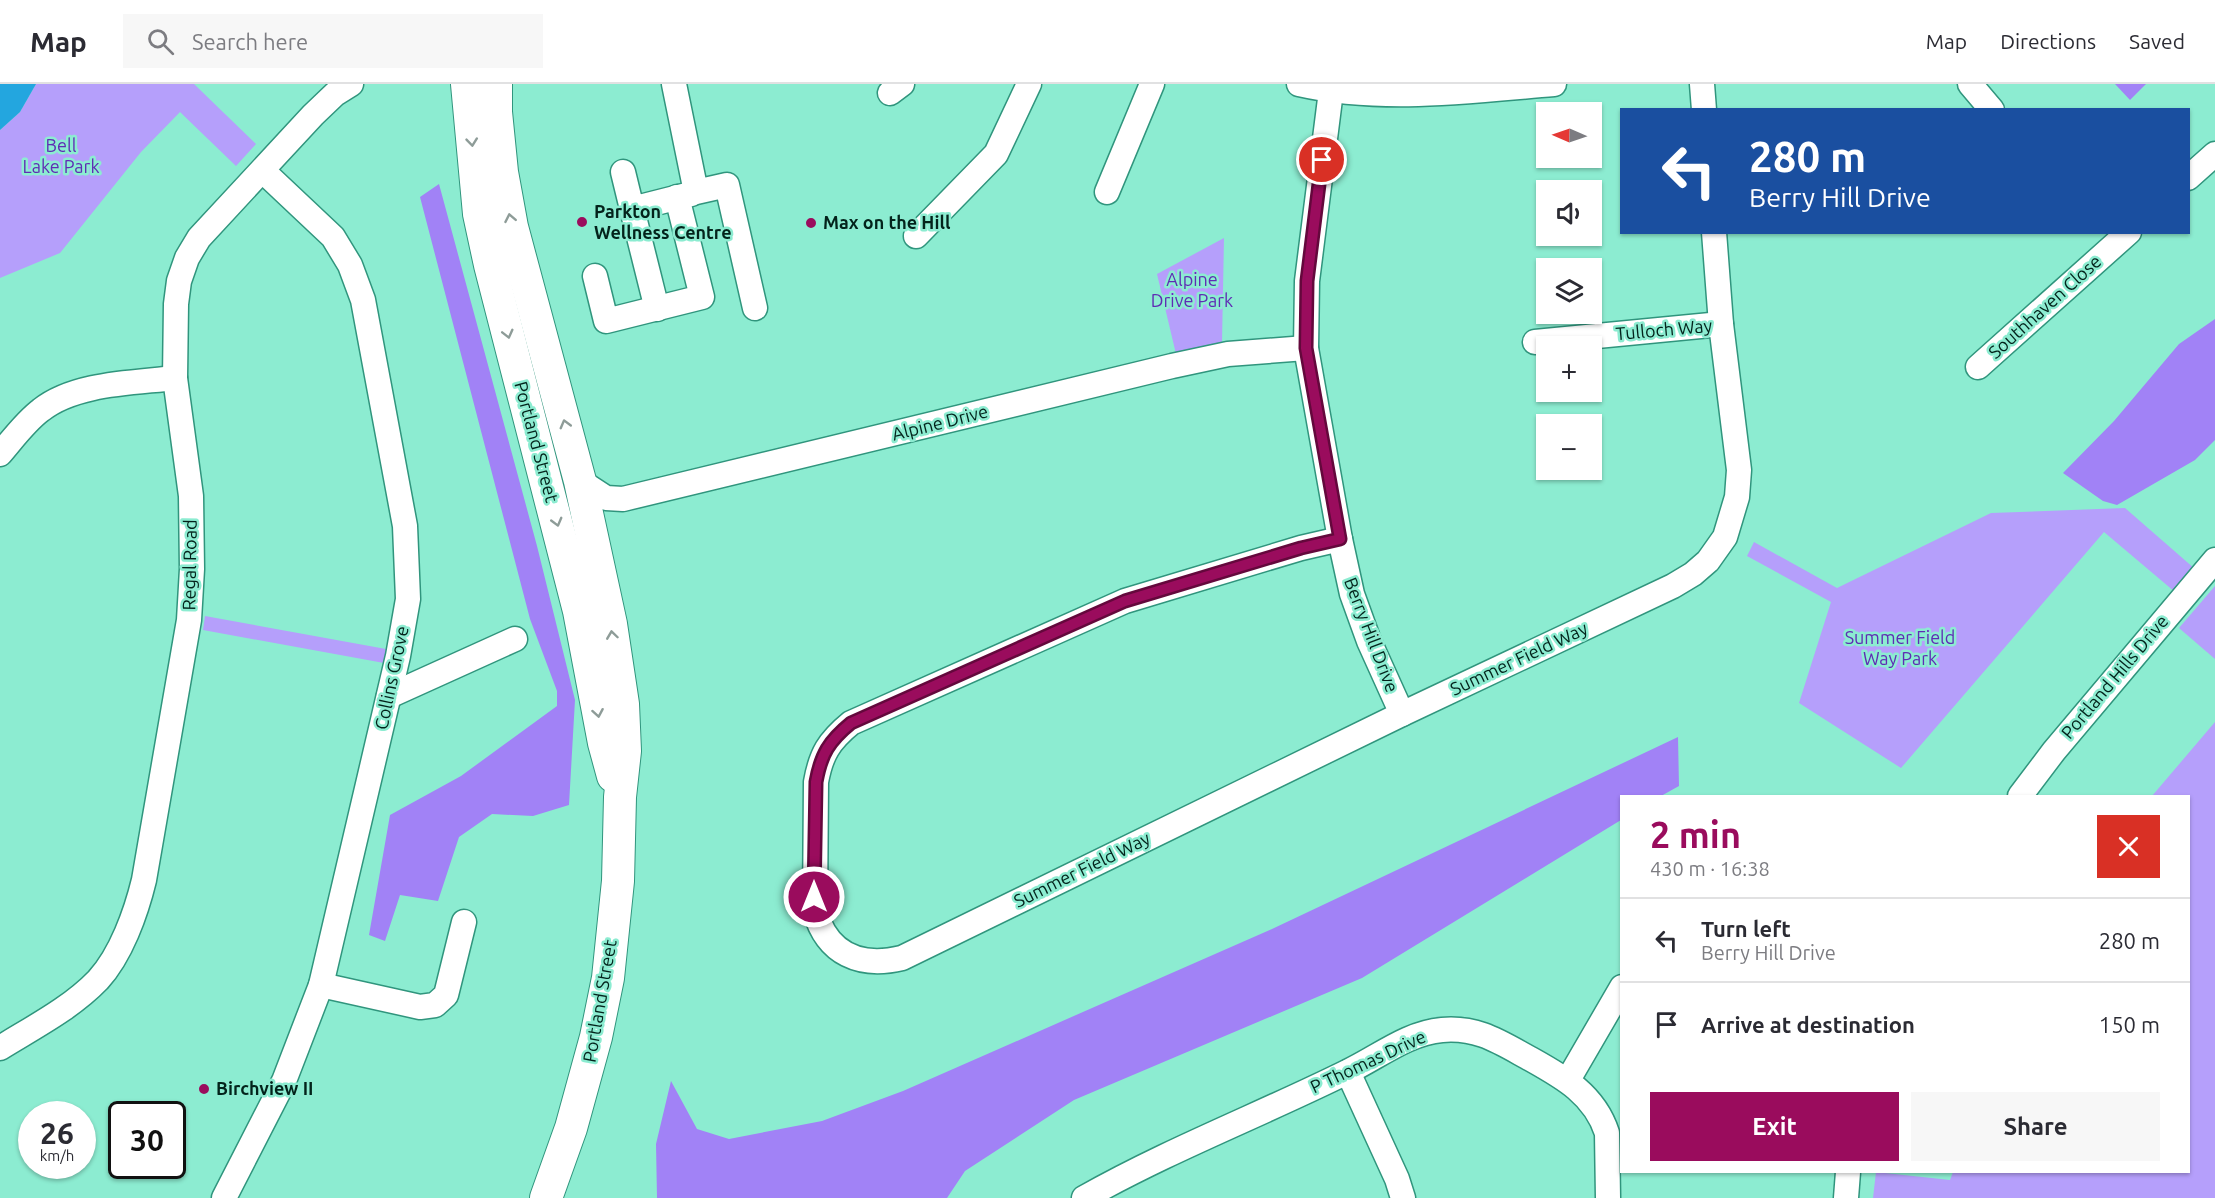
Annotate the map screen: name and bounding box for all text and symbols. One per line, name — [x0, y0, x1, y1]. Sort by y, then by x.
search box — [123, 14, 543, 68]
icon: search — [144, 25, 177, 58]
text: Map — [30, 26, 87, 57]
text: Search here — [192, 29, 308, 54]
text: Map — [1926, 29, 1967, 53]
text: Directions — [2000, 29, 2096, 53]
text: Saved — [2129, 29, 2185, 53]
north arrow — [1536, 102, 1602, 168]
map controls — [1536, 102, 1602, 480]
icon: left — [1650, 132, 1728, 210]
text: 280 m — [1749, 133, 1866, 180]
pin — [1296, 134, 1347, 185]
park label: Bell Lake Park — [22, 135, 100, 176]
one-way arrow — [465, 138, 478, 147]
icon: arrive — [1305, 143, 1338, 176]
button: sound — [1536, 180, 1602, 246]
text: Berry Hill Drive — [1749, 182, 1931, 212]
place label: Parkton Wellness Centre — [594, 201, 732, 242]
place label: Max on the Hill — [823, 212, 951, 232]
one-way arrow — [504, 213, 517, 223]
marker: Parkton Wellness Centre — [575, 215, 589, 229]
marker: Max on the Hill — [804, 216, 818, 230]
street label: Southhaven Close — [1984, 251, 2105, 362]
button: layers — [1536, 258, 1602, 324]
park label: Alpine Drive Park — [1151, 269, 1233, 310]
street label: Tulloch Way — [1615, 315, 1713, 343]
one-way arrow — [500, 328, 513, 338]
button: + — [1536, 336, 1602, 402]
street label: Portland Street — [511, 379, 563, 504]
street label: Alpine Drive — [890, 400, 990, 444]
button: − — [1536, 414, 1602, 480]
one-way arrow — [560, 419, 572, 430]
one-way arrow — [549, 517, 562, 527]
street label: Regal Road — [178, 519, 200, 611]
street label: Berry Hill Drive — [1341, 574, 1403, 695]
street label: Portland Hills Drive — [2057, 611, 2172, 742]
street label: Summer Field Way — [1447, 617, 1591, 699]
street label: Collins Grove — [370, 624, 412, 731]
park label: Summer Field Way Park — [1845, 627, 1955, 668]
one-way arrow — [607, 630, 619, 639]
one-way arrow — [591, 707, 604, 717]
text: 2 min — [1650, 814, 1741, 855]
button: close — [2097, 815, 2160, 878]
street label: Summer Field Way — [1010, 827, 1153, 911]
text: 430 m · 16:38 — [1650, 857, 1770, 880]
position arrow — [782, 865, 846, 929]
text: Turn left — [1701, 916, 1791, 941]
icon: left — [1650, 924, 1683, 957]
text: 280 m — [2099, 928, 2160, 953]
street label: Portland Street — [578, 938, 620, 1064]
text: Berry Hill Drive — [1701, 941, 1836, 964]
icon: arrive — [1650, 1008, 1683, 1041]
text: Arrive at destination — [1701, 1012, 1915, 1037]
text: 150 m — [2099, 1012, 2160, 1037]
street label: P Thomas Drive — [1307, 1026, 1428, 1097]
place label: Birchview II — [216, 1078, 314, 1098]
marker: Birchview II — [197, 1082, 211, 1096]
button: Exit — [1650, 1092, 1899, 1161]
button: Share — [1911, 1092, 2160, 1161]
speed limit sign: 30 — [108, 1101, 186, 1179]
text: 26 — [40, 1116, 74, 1150]
text: km/h — [40, 1147, 74, 1164]

